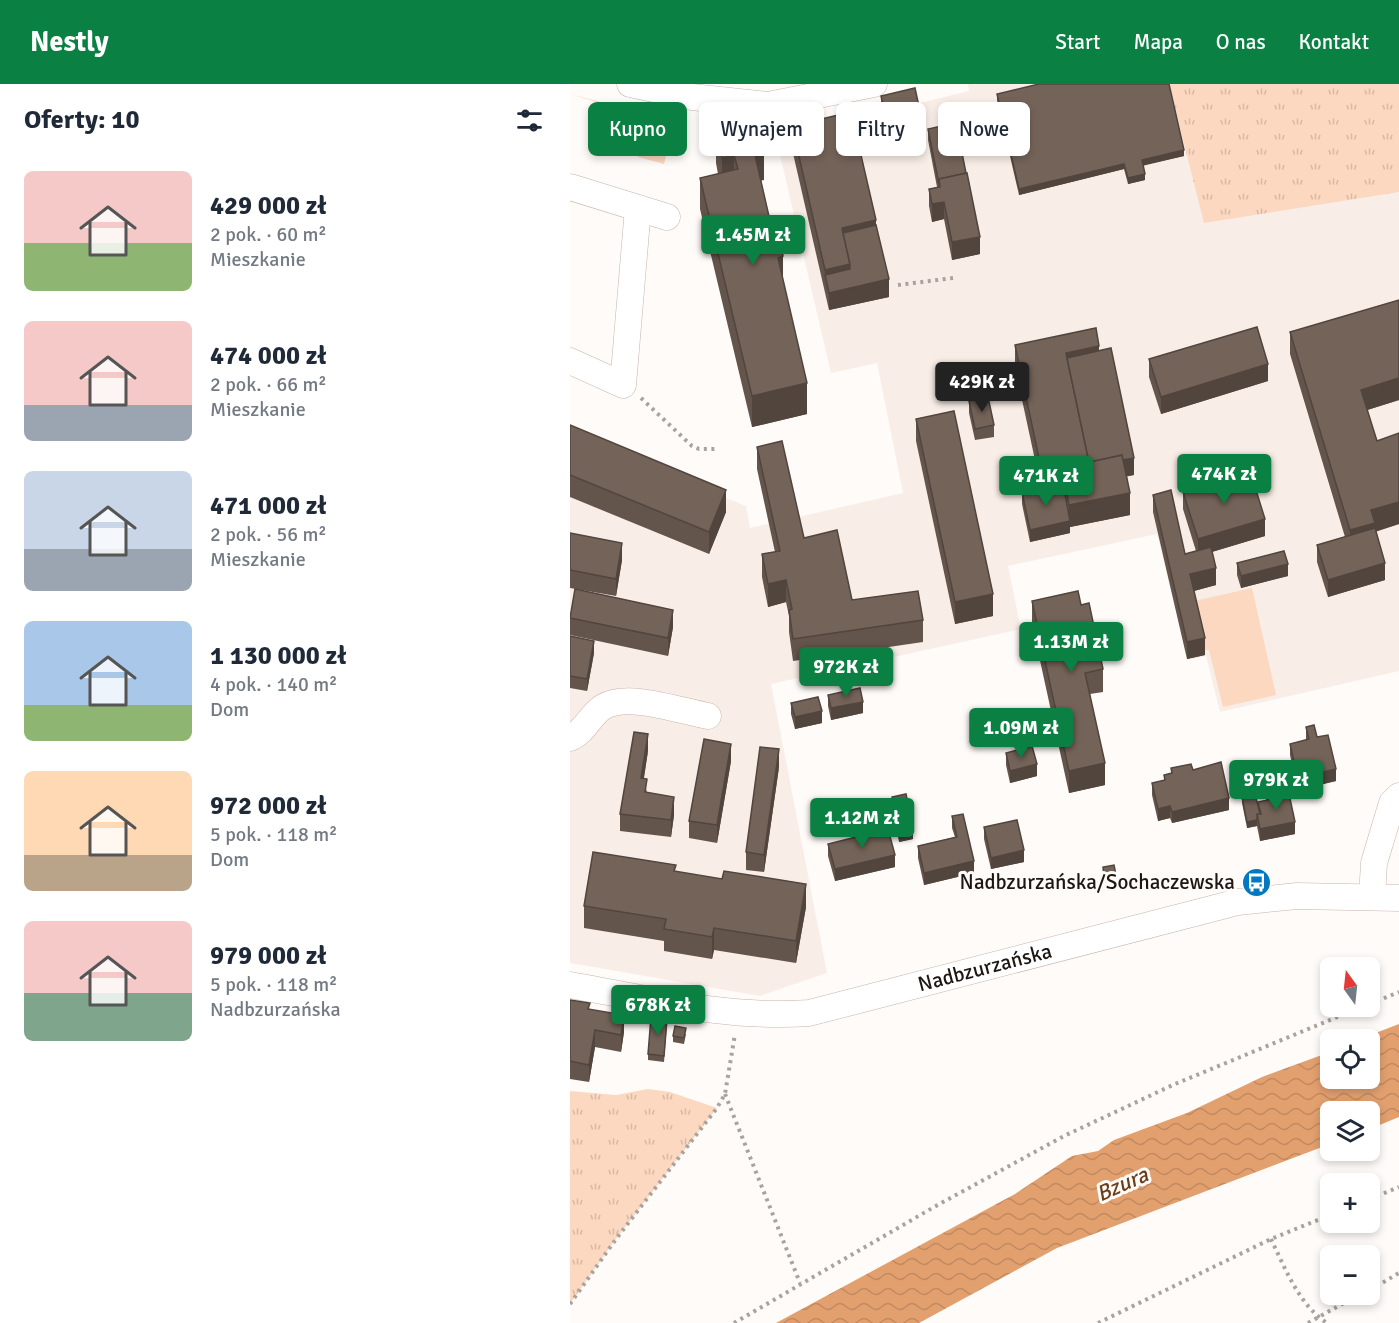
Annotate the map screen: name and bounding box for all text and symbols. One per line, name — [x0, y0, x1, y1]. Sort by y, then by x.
text: Nestly — [30, 25, 109, 59]
text: Start — [1055, 29, 1100, 55]
text: Mapa — [1133, 29, 1183, 55]
text: O nas — [1216, 29, 1266, 55]
text: Kontakt — [1299, 29, 1369, 55]
chip: Kupno — [588, 102, 687, 156]
chip: Wynajem — [699, 102, 824, 156]
chip: Filtry — [836, 102, 926, 156]
chip: Nowe — [938, 102, 1030, 156]
text: Oferty: 10 — [24, 104, 139, 136]
icon: filters — [513, 104, 546, 137]
text: 429 000 zł — [210, 190, 327, 222]
icon: home — [72, 195, 144, 267]
pin: 1.45M zł — [691, 215, 815, 266]
text: 2 pok. · 60 m² — [210, 222, 327, 247]
text: 1.45M zł — [715, 222, 791, 247]
text: Mieszkanie — [210, 247, 306, 272]
text: 474 000 zł — [210, 340, 327, 372]
icon: home — [72, 345, 144, 417]
pin: 429K zł — [927, 362, 1037, 413]
text: 429K zł — [949, 369, 1015, 394]
text: 2 pok. · 66 m² — [210, 372, 327, 397]
text: Mieszkanie — [210, 397, 306, 422]
pin: 474K zł — [1169, 454, 1279, 505]
pin: 471K zł — [991, 456, 1101, 507]
text: 474K zł — [1191, 461, 1257, 486]
text: 471K zł — [1013, 463, 1079, 488]
text: 471 000 zł — [210, 490, 327, 522]
icon: home — [72, 495, 144, 567]
text: 2 pok. · 56 m² — [210, 522, 327, 547]
text: Mieszkanie — [210, 547, 306, 572]
pin: 1.13M zł — [1009, 622, 1133, 673]
text: 1.13M zł — [1033, 629, 1109, 654]
text: 1 130 000 zł — [210, 640, 347, 672]
icon: home — [72, 645, 144, 717]
pin: 972K zł — [791, 647, 901, 698]
text: 972K zł — [813, 654, 879, 679]
text: 4 pok. · 140 m² — [210, 672, 338, 697]
text: Dom — [210, 697, 249, 722]
pin: 1.09M zł — [959, 708, 1083, 759]
text: 1.09M zł — [983, 715, 1059, 740]
pin: 979K zł — [1221, 760, 1331, 811]
text: 979K zł — [1243, 767, 1309, 792]
text: 972 000 zł — [210, 790, 327, 822]
icon: home — [72, 795, 144, 867]
pin: 1.12M zł — [800, 798, 924, 849]
text: 1.12M zł — [824, 805, 900, 830]
text: 5 pok. · 118 m² — [210, 822, 338, 847]
text: Dom — [210, 847, 249, 872]
bus stop icon: Nadbzurzańska/Sochaczewska — [1240, 866, 1272, 898]
place label: Nadbzurzańska/Sochaczewska — [960, 869, 1235, 895]
street label: Nadbzurzańska — [915, 938, 1055, 997]
text: 979 000 zł — [210, 940, 327, 972]
icon: home — [72, 945, 144, 1017]
north arrow — [1320, 957, 1380, 1017]
map controls — [1320, 957, 1380, 1305]
text: 5 pok. · 118 m² — [210, 972, 338, 997]
pin: 678K zł — [603, 985, 713, 1036]
text: 678K zł — [625, 992, 691, 1017]
text: Nadbzurzańska — [210, 997, 341, 1022]
button: locate — [1320, 1029, 1380, 1089]
button: layers — [1320, 1101, 1380, 1161]
water label: Bzura — [1092, 1160, 1153, 1207]
button: + — [1320, 1173, 1380, 1233]
button: − — [1320, 1245, 1380, 1305]

